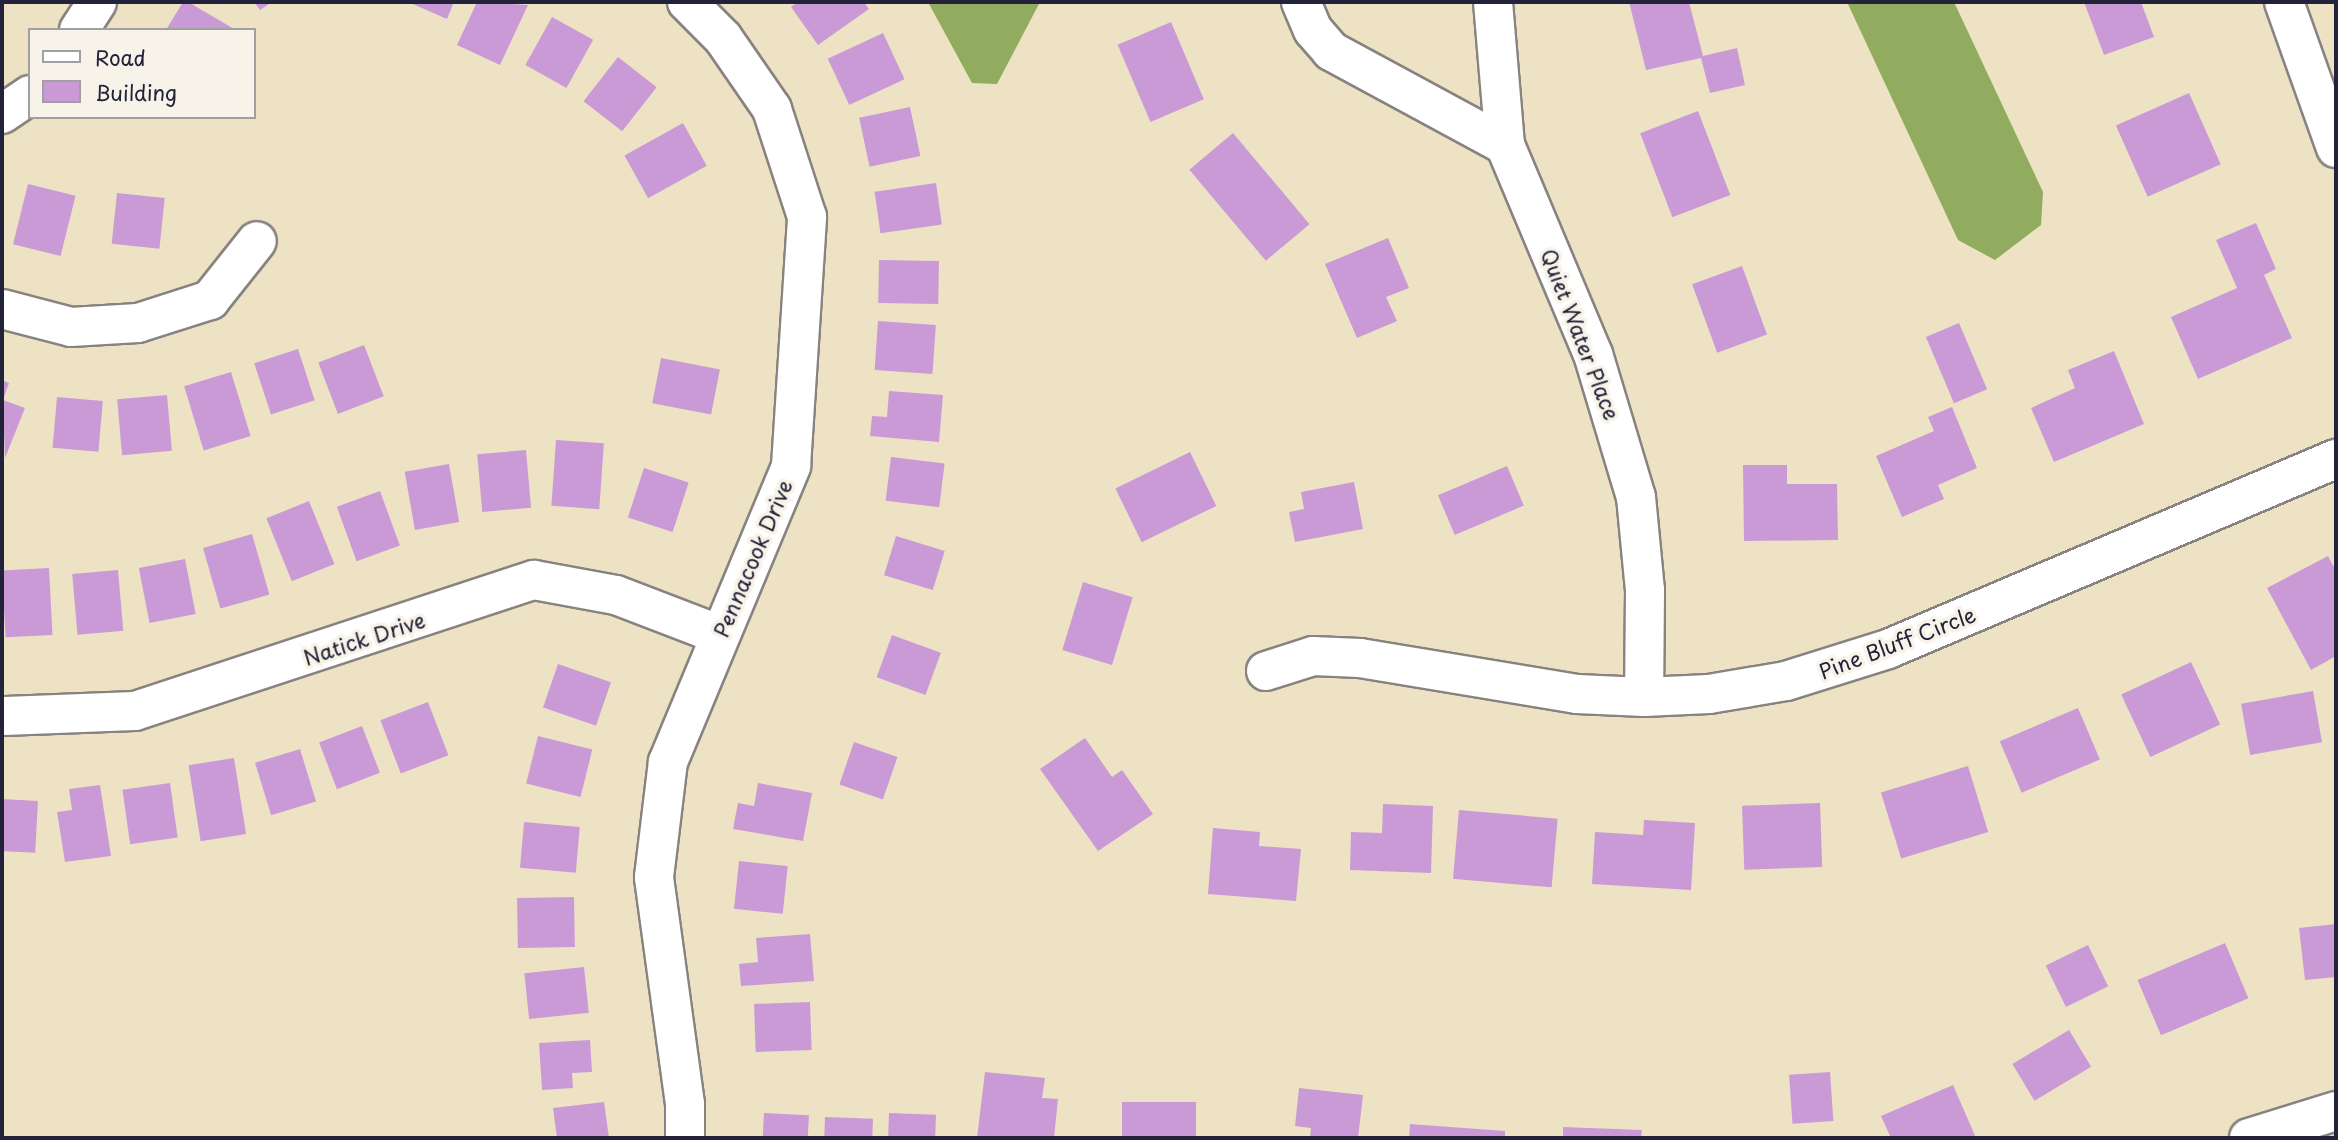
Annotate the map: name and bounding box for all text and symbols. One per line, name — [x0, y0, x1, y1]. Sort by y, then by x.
legend — [28, 28, 256, 119]
text: Road — [95, 41, 146, 73]
text: Building — [95, 76, 177, 108]
street label: Quiet Water Place — [1536, 243, 1626, 425]
street label: Pennacook Drive — [707, 475, 797, 641]
street label: Pine Bluff Circle — [1815, 601, 1979, 683]
street label: Natick Drive — [299, 606, 429, 670]

